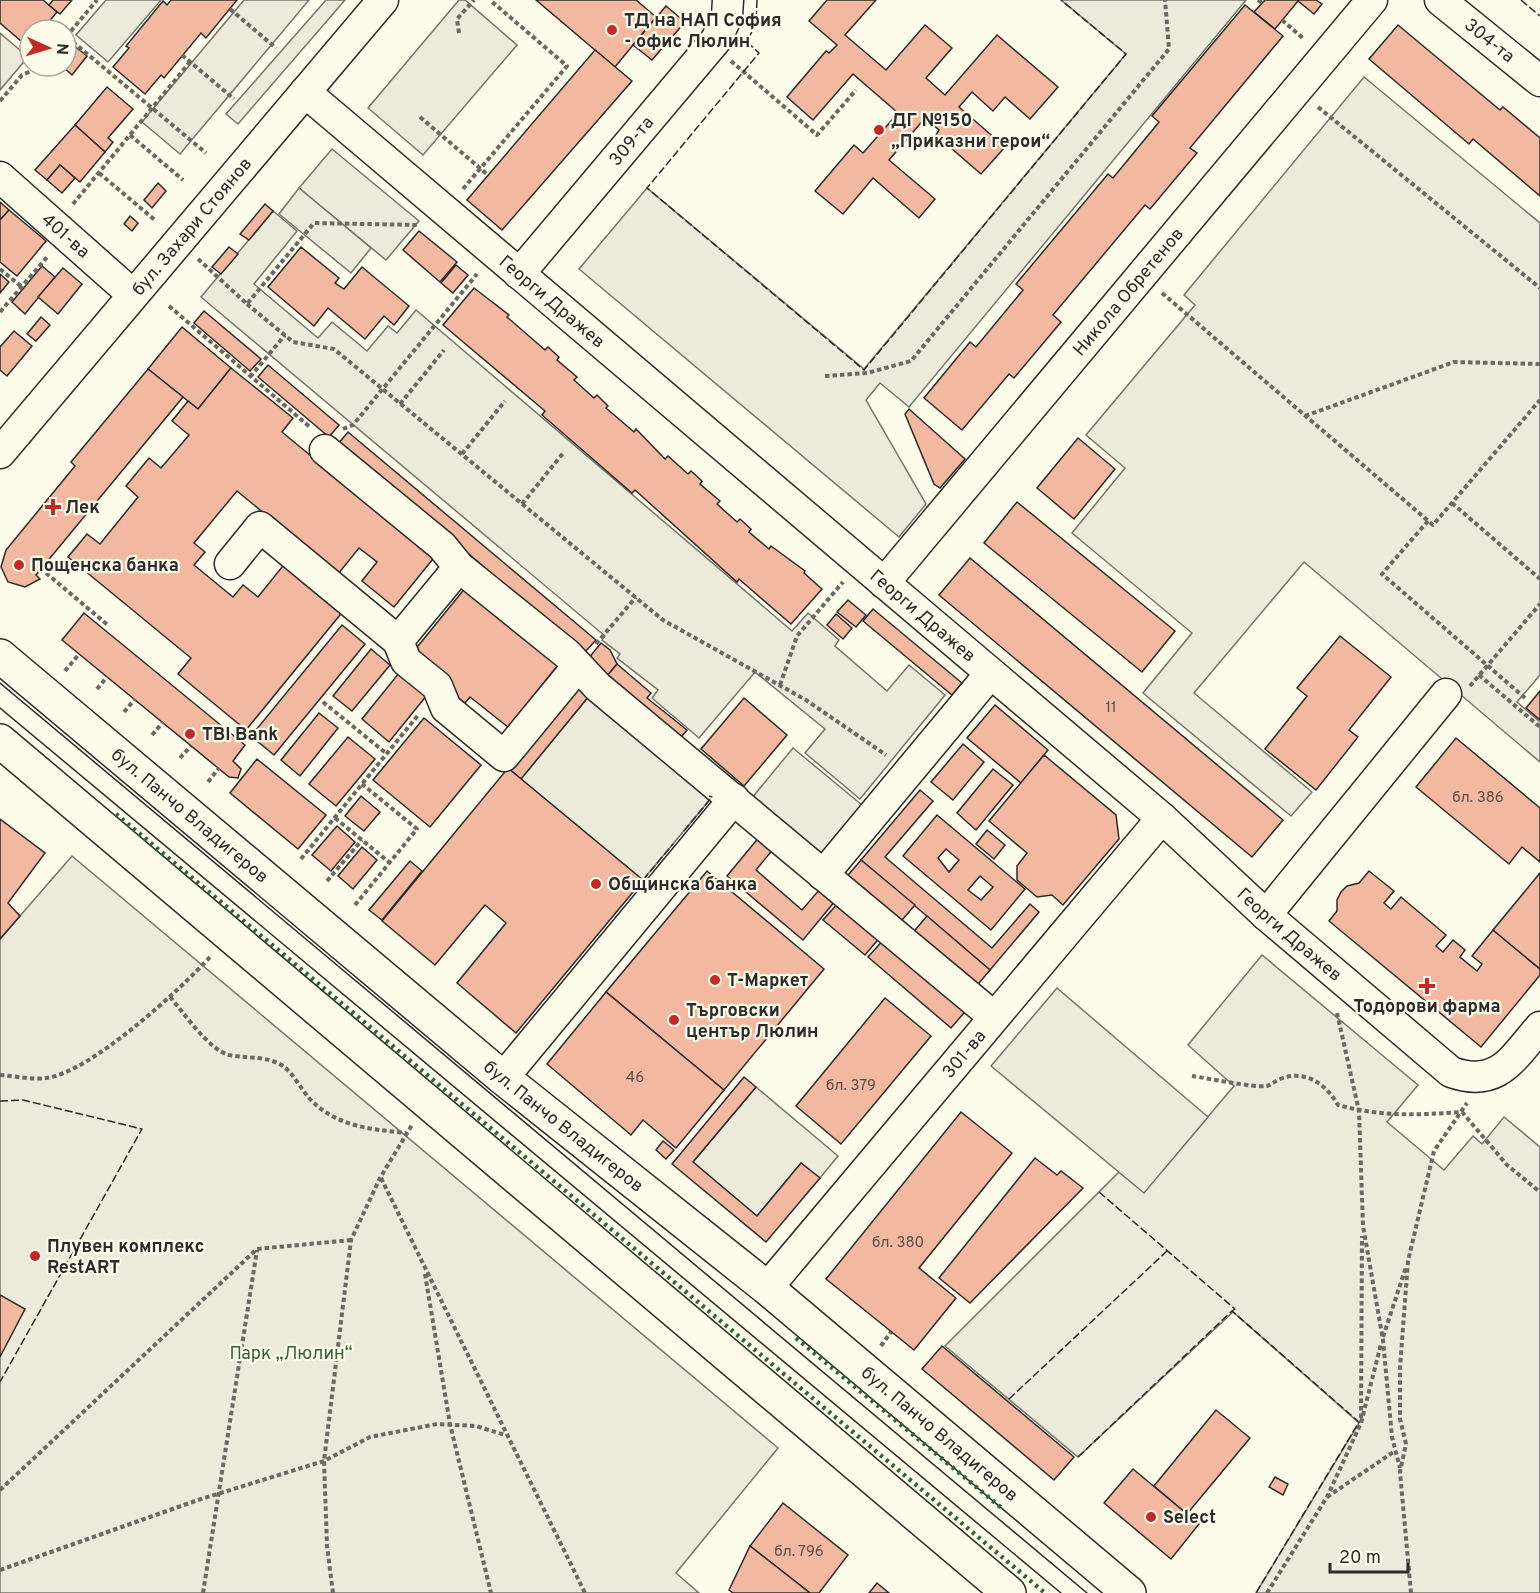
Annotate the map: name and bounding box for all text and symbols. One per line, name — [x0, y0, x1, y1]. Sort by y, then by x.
place label: ТД на НАП София - офис Люлин — [624, 10, 782, 54]
street label: 304-та — [1459, 14, 1519, 69]
north arrow — [18, 18, 78, 78]
marker: ТД на НАП София - офис Люлин — [605, 23, 619, 37]
text: N — [51, 42, 71, 55]
place label: ДГ №150 „Приказни герои“ — [891, 110, 1050, 154]
street label: 309-та — [605, 112, 660, 171]
marker: ДГ №150 „Приказни герои“ — [872, 123, 886, 137]
street label: бул. Захари Стоянов — [128, 153, 258, 301]
street label: 401-ва — [36, 209, 94, 264]
street label: Никола Обретенов — [1069, 224, 1189, 362]
street label: Георги Дражев — [493, 251, 609, 354]
place label: Лек — [65, 497, 100, 520]
marker: Лек — [46, 500, 60, 514]
place label: Пощенска банка — [31, 555, 179, 578]
marker: Пощенска банка — [12, 558, 26, 572]
street label: Георги Дражев — [864, 565, 980, 668]
house number: 11 — [1105, 699, 1117, 718]
place label: TBI Bank — [202, 724, 278, 747]
marker: TBI Bank — [183, 727, 197, 741]
street label: бул. Панчо Владигеров — [106, 744, 273, 889]
house number: бл. 386 — [1452, 789, 1504, 808]
place label: Общинска банка — [608, 874, 757, 897]
marker: Общинска банка — [589, 877, 603, 891]
street label: Георги Дражев — [1231, 884, 1346, 987]
place label: Т-Маркет — [727, 970, 809, 993]
marker: Т-Маркет — [708, 973, 722, 987]
marker: Тодорови фарма — [1420, 979, 1434, 993]
place label: Тодорови фарма — [1354, 996, 1500, 1019]
place label: Търговски център Люлин — [686, 1000, 819, 1044]
marker: Търговски център Люлин — [667, 1013, 681, 1027]
street label: 301-ва — [938, 1026, 992, 1084]
street label: бул. Панчо Владигеров — [478, 1056, 648, 1198]
house number: 46 — [626, 1069, 644, 1088]
house number: бл. 379 — [826, 1077, 876, 1096]
house number: бл. 380 — [872, 1234, 924, 1253]
place label: Плувен комплекс RestART — [47, 1236, 204, 1280]
marker: Плувен комплекс RestART — [28, 1249, 42, 1263]
park label: Парк „Люлин“ — [229, 1343, 353, 1366]
street label: бул. Панчо Владигеров — [856, 1362, 1022, 1508]
place label: Select — [1163, 1507, 1216, 1530]
marker: Select — [1144, 1510, 1158, 1524]
scale bar — [1330, 1536, 1408, 1574]
house number: бл. 796 — [774, 1543, 824, 1562]
text: 20 m — [1339, 1547, 1381, 1570]

